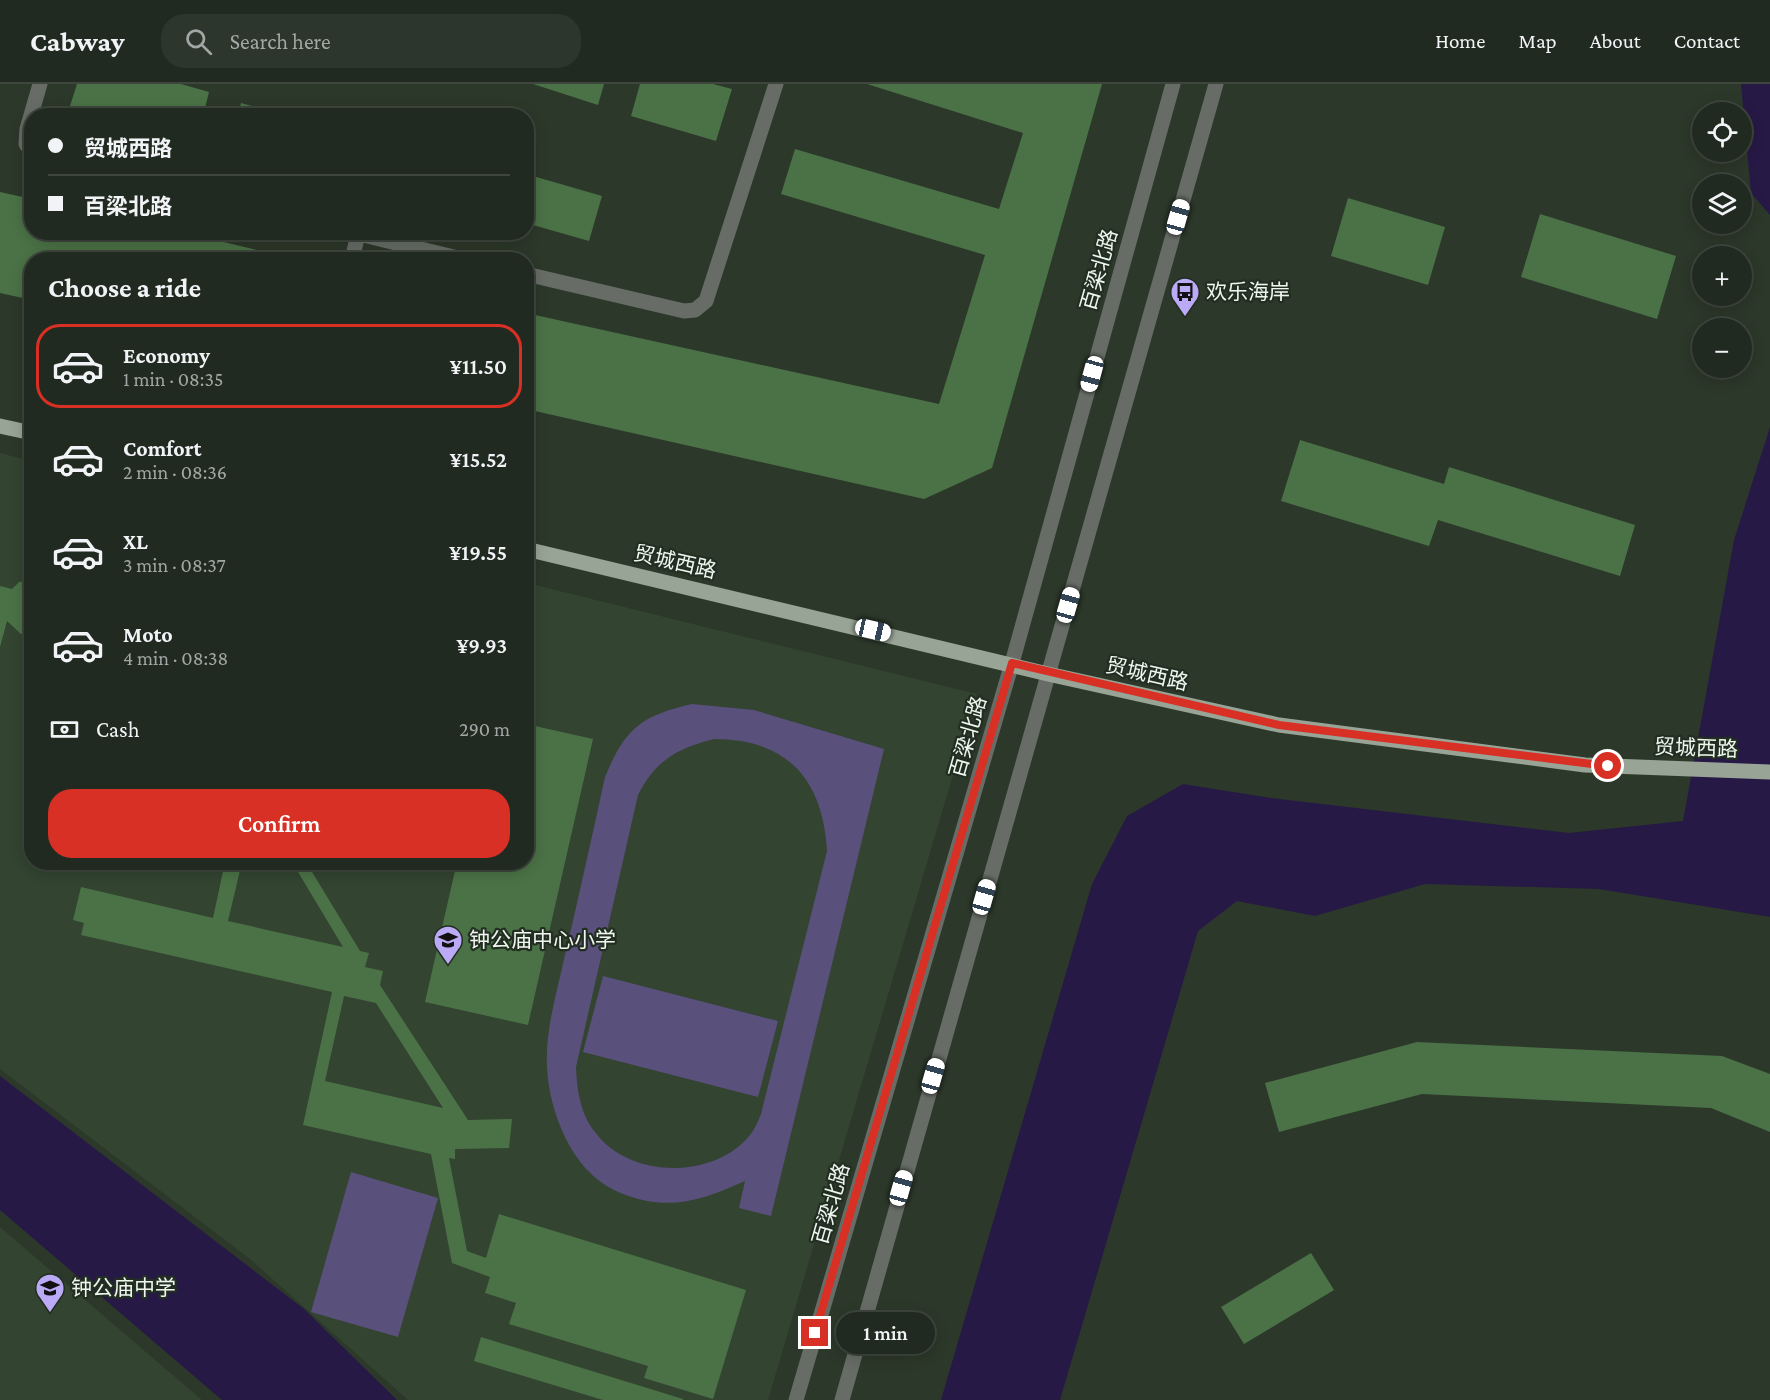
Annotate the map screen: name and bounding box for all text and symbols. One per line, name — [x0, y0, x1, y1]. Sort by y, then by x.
search box — [161, 14, 581, 68]
icon: search — [182, 25, 215, 58]
text: Cabway — [30, 26, 125, 57]
text: Search here — [230, 29, 331, 54]
text: Home — [1435, 29, 1485, 53]
text: Map — [1518, 29, 1557, 53]
text: About — [1590, 29, 1641, 53]
text: Contact — [1674, 29, 1740, 53]
map controls — [1692, 102, 1752, 378]
button: locate — [1692, 102, 1752, 162]
text: 贸城西路 — [84, 136, 172, 161]
button: layers — [1692, 174, 1752, 234]
text: 百梁北路 — [84, 194, 172, 219]
car — [1164, 197, 1192, 237]
street label: 百梁北路 — [1076, 226, 1122, 314]
button: + — [1692, 246, 1752, 306]
text: Choose a ride — [48, 273, 201, 303]
bus stop icon: 欢乐海岸 — [1169, 276, 1201, 318]
place label: 欢乐海岸 — [1206, 280, 1290, 304]
button: − — [1692, 318, 1752, 378]
icon: car — [51, 339, 105, 393]
text: Economy — [123, 343, 210, 368]
text: ¥11.50 — [450, 354, 507, 379]
car — [1079, 354, 1105, 394]
text: 1 min · 08:35 — [123, 368, 223, 390]
icon: car — [51, 432, 105, 486]
text: Comfort — [123, 436, 201, 461]
text: ¥15.52 — [450, 447, 507, 472]
text: 2 min · 08:36 — [123, 461, 227, 483]
icon: car — [51, 525, 105, 579]
text: XL — [123, 529, 148, 554]
text: ¥19.55 — [449, 540, 507, 565]
street label: 贸城西路 — [631, 541, 719, 583]
text: 3 min · 08:37 — [123, 554, 226, 576]
car — [1054, 585, 1082, 625]
car — [853, 617, 893, 643]
icon: car — [51, 618, 105, 672]
text: Moto — [123, 622, 173, 647]
text: ¥9.93 — [456, 633, 507, 658]
text: 4 min · 08:38 — [123, 647, 228, 669]
street label: 贸城西路 — [1103, 653, 1191, 695]
street label: 百梁北路 — [945, 693, 991, 781]
icon: cash — [48, 713, 81, 746]
text: Cash — [96, 717, 140, 742]
text: 290 m — [459, 718, 510, 740]
street label: 贸城西路 — [1654, 735, 1738, 761]
route start — [1594, 752, 1621, 779]
button: Confirm — [48, 789, 510, 858]
car — [970, 877, 998, 917]
school or university icon: 钟公庙中心小学 — [432, 924, 464, 966]
place label: 钟公庙中心小学 — [469, 928, 616, 952]
car — [919, 1056, 947, 1096]
street label: 百梁北路 — [808, 1160, 854, 1248]
car — [887, 1168, 915, 1208]
school or university icon: 钟公庙中学 — [34, 1272, 66, 1314]
place label: 钟公庙中学 — [71, 1276, 176, 1300]
callout: 1 min — [836, 1312, 935, 1354]
route end — [801, 1319, 828, 1346]
text: 1 min — [863, 1322, 908, 1344]

